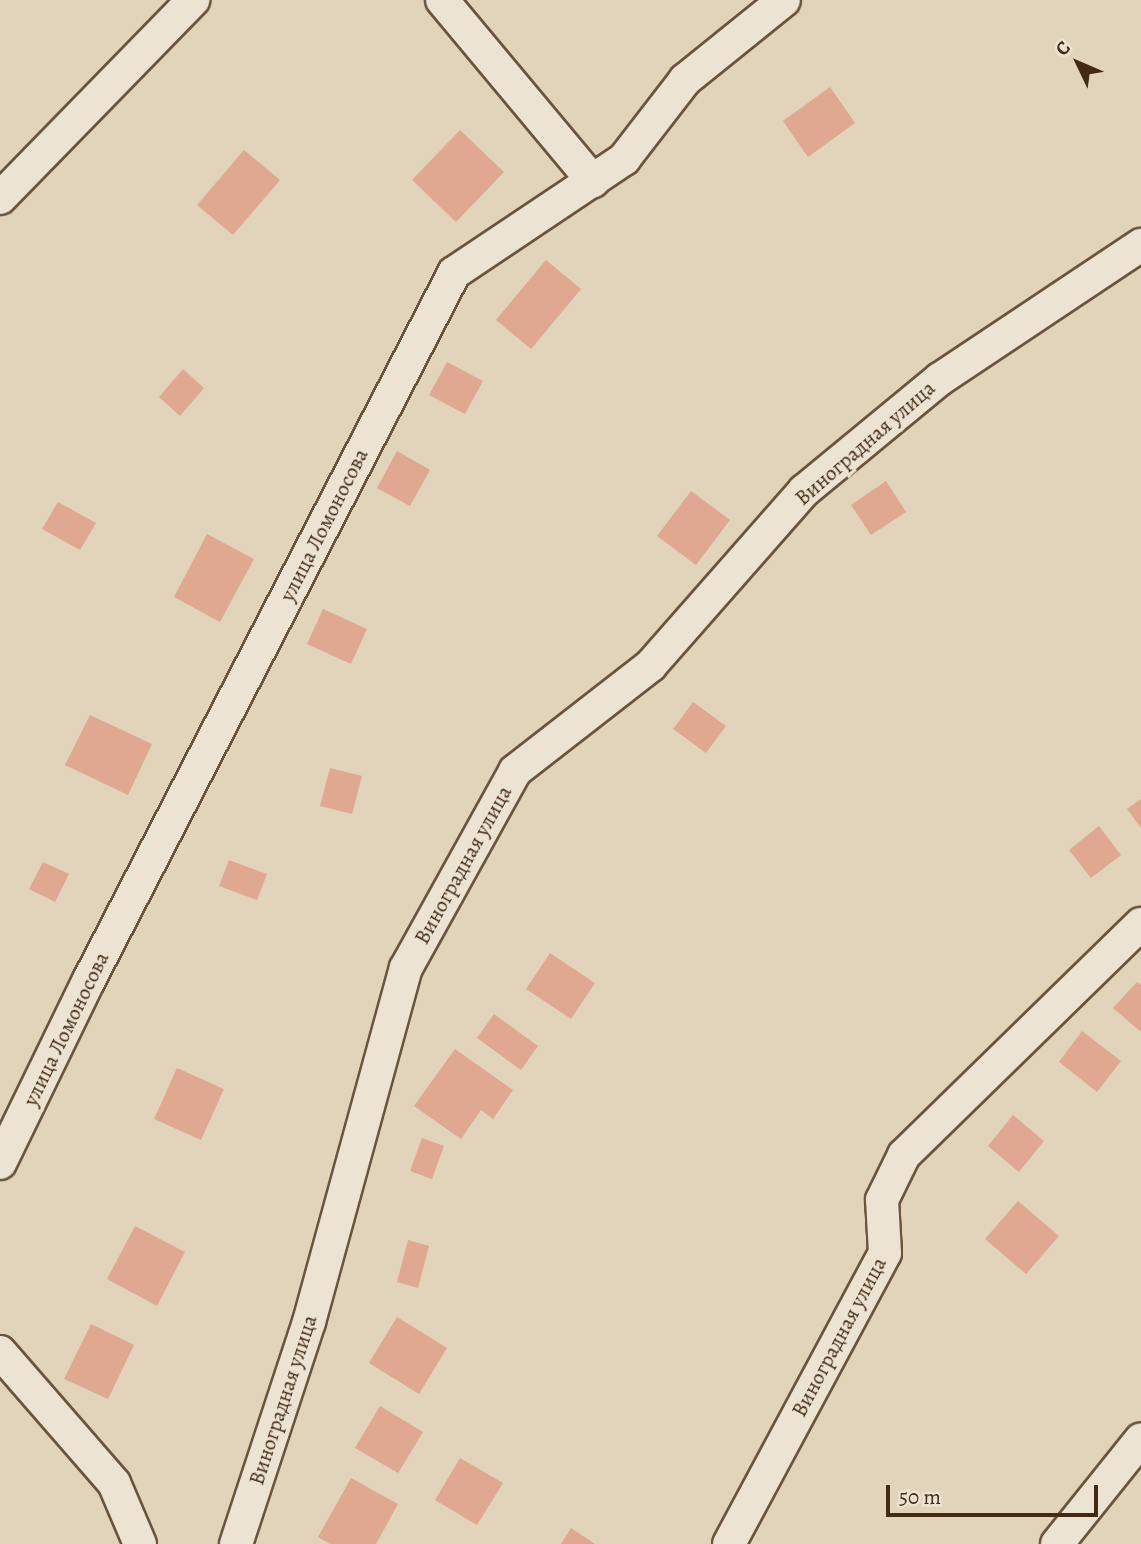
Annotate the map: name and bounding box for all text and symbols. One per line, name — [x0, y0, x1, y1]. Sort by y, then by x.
north arrow — [1043, 28, 1113, 98]
text: С — [1049, 35, 1076, 62]
street label: Виноградная улица — [790, 375, 940, 511]
street label: улица Ломоносова — [275, 444, 373, 606]
street label: Виноградная улица — [409, 781, 517, 949]
street label: улица Ломоносова — [18, 948, 114, 1110]
street label: Виноградная улица — [786, 1253, 892, 1421]
street label: Виноградная улица — [244, 1312, 322, 1488]
scale bar — [889, 1470, 1101, 1514]
text: 50 m — [899, 1483, 941, 1511]

